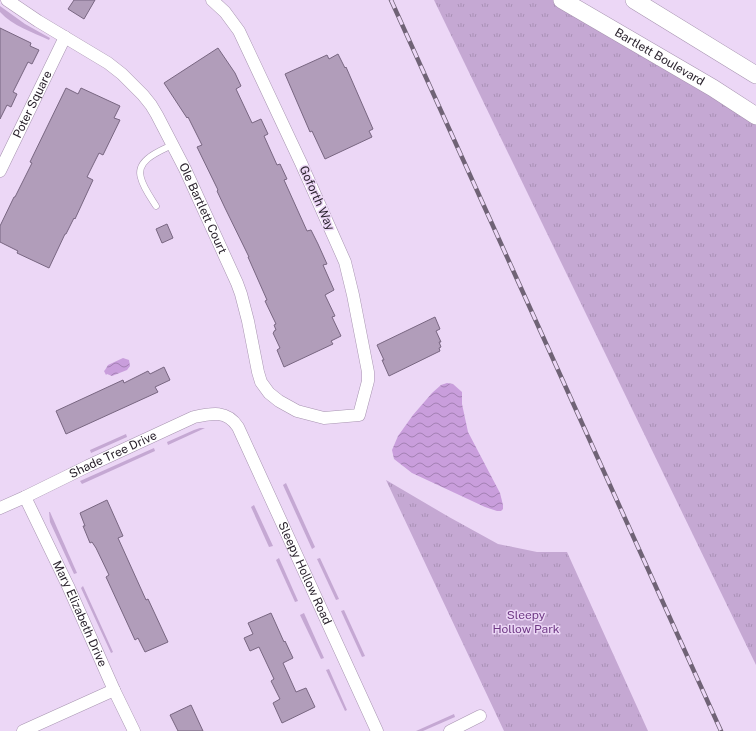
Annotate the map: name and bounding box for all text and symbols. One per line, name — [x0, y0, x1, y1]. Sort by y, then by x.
street label: Bartlett Boulevard — [612, 25, 707, 89]
street label: Poter Square — [10, 68, 55, 140]
street label: Ole Bartlett Court — [176, 160, 230, 256]
street label: Goforth Way — [297, 163, 338, 233]
street label: Shade Tree Drive — [67, 428, 159, 481]
street label: Sleepy Hollow Road — [275, 520, 334, 627]
street label: Mary Elizabeth Drive — [50, 558, 110, 669]
park label: Sleepy Hollow Park — [492, 608, 560, 636]

